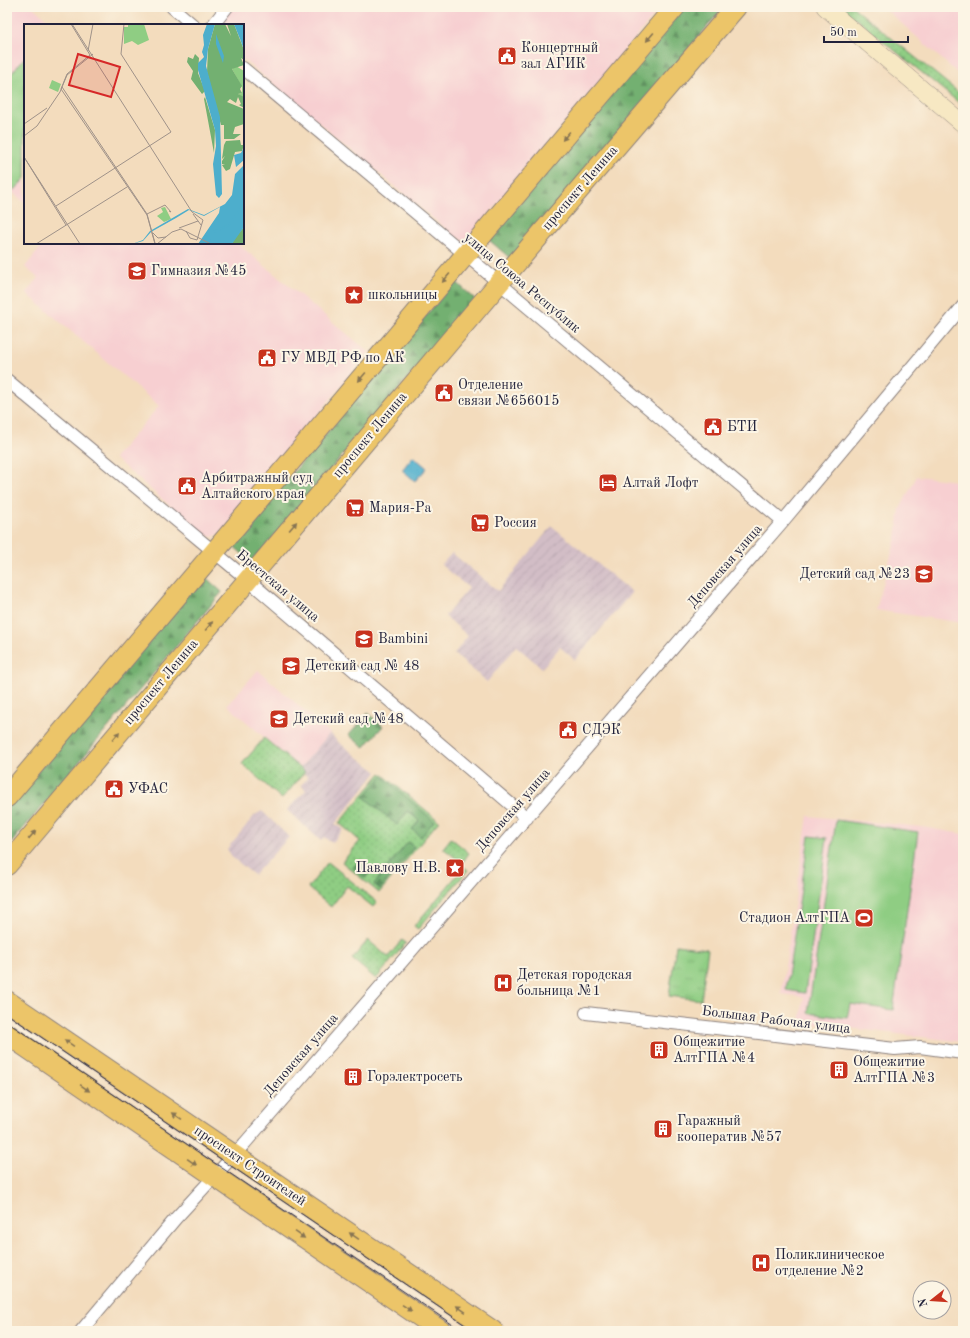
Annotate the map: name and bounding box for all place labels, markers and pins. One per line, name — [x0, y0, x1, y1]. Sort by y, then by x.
place label: Концертный зал АГИК — [521, 41, 598, 71]
public building icon: Концертный зал АГИК — [496, 45, 518, 67]
school or university icon: Гимназия №45 — [126, 260, 148, 282]
place label: Гимназия №45 — [151, 264, 246, 278]
place icon: школьницы — [343, 284, 365, 306]
place label: школьницы — [368, 288, 438, 302]
public building icon: ГУ МВД РФ по АК — [256, 347, 278, 369]
place label: ГУ МВД РФ по АК — [281, 351, 405, 365]
place label: Отделение связи №656015 — [458, 378, 559, 408]
public building icon: Отделение связи №656015 — [433, 382, 455, 404]
public building icon: БТИ — [702, 416, 724, 438]
place label: БТИ — [727, 420, 758, 434]
place label: Арбитражный суд Алтайского края — [201, 471, 313, 501]
hotel icon: Алтай Лофт — [597, 472, 619, 494]
public building icon: Арбитражный суд Алтайского края — [176, 475, 198, 497]
place label: Алтай Лофт — [622, 476, 699, 491]
supermarket icon: Мария-Ра — [344, 497, 366, 519]
place label: Мария-Ра — [369, 501, 431, 515]
supermarket icon: Россия — [469, 512, 491, 534]
place label: Россия — [494, 516, 537, 530]
school or university icon: Детский сад №23 — [913, 563, 935, 585]
place label: Детский сад №23 — [799, 567, 910, 581]
school or university icon: Bambini — [353, 628, 375, 650]
place label: Bambini — [378, 632, 428, 646]
school or university icon: Детский сад № 48 — [280, 655, 302, 677]
place label: Детский сад № 48 — [305, 659, 419, 673]
school or university icon: Детский сад №48 — [268, 708, 290, 730]
place label: Детский сад №48 — [293, 712, 404, 726]
public building icon: СДЭК — [557, 719, 579, 741]
place label: СДЭК — [582, 723, 621, 737]
public building icon: УФАС — [103, 778, 125, 800]
place label: УФАС — [128, 782, 168, 796]
place icon: Павлову Н.В. — [444, 857, 466, 879]
place label: Павлову Н.В. — [356, 861, 441, 875]
sports icon: Стадион АлтГПА — [853, 907, 875, 929]
place label: Стадион АлтГПА — [739, 911, 850, 925]
place label: Детская городская больница №1 — [517, 968, 632, 998]
hospital icon: Детская городская больница №1 — [492, 972, 514, 994]
place label: Общежитие АлтГПА №4 — [673, 1035, 755, 1065]
building icon: Общежитие АлтГПА №4 — [648, 1039, 670, 1061]
place label: Общежитие АлтГПА №3 — [853, 1055, 935, 1085]
building icon: Общежитие АлтГПА №3 — [828, 1059, 850, 1081]
building icon: Горэлектросеть — [342, 1066, 364, 1088]
place label: Горэлектросеть — [367, 1070, 463, 1084]
place label: Гаражный кооператив №57 — [677, 1114, 782, 1144]
building icon: Гаражный кооператив №57 — [652, 1118, 674, 1140]
place label: Поликлиническое отделение №2 — [775, 1248, 884, 1278]
hospital icon: Поликлиническое отделение №2 — [750, 1252, 772, 1274]

